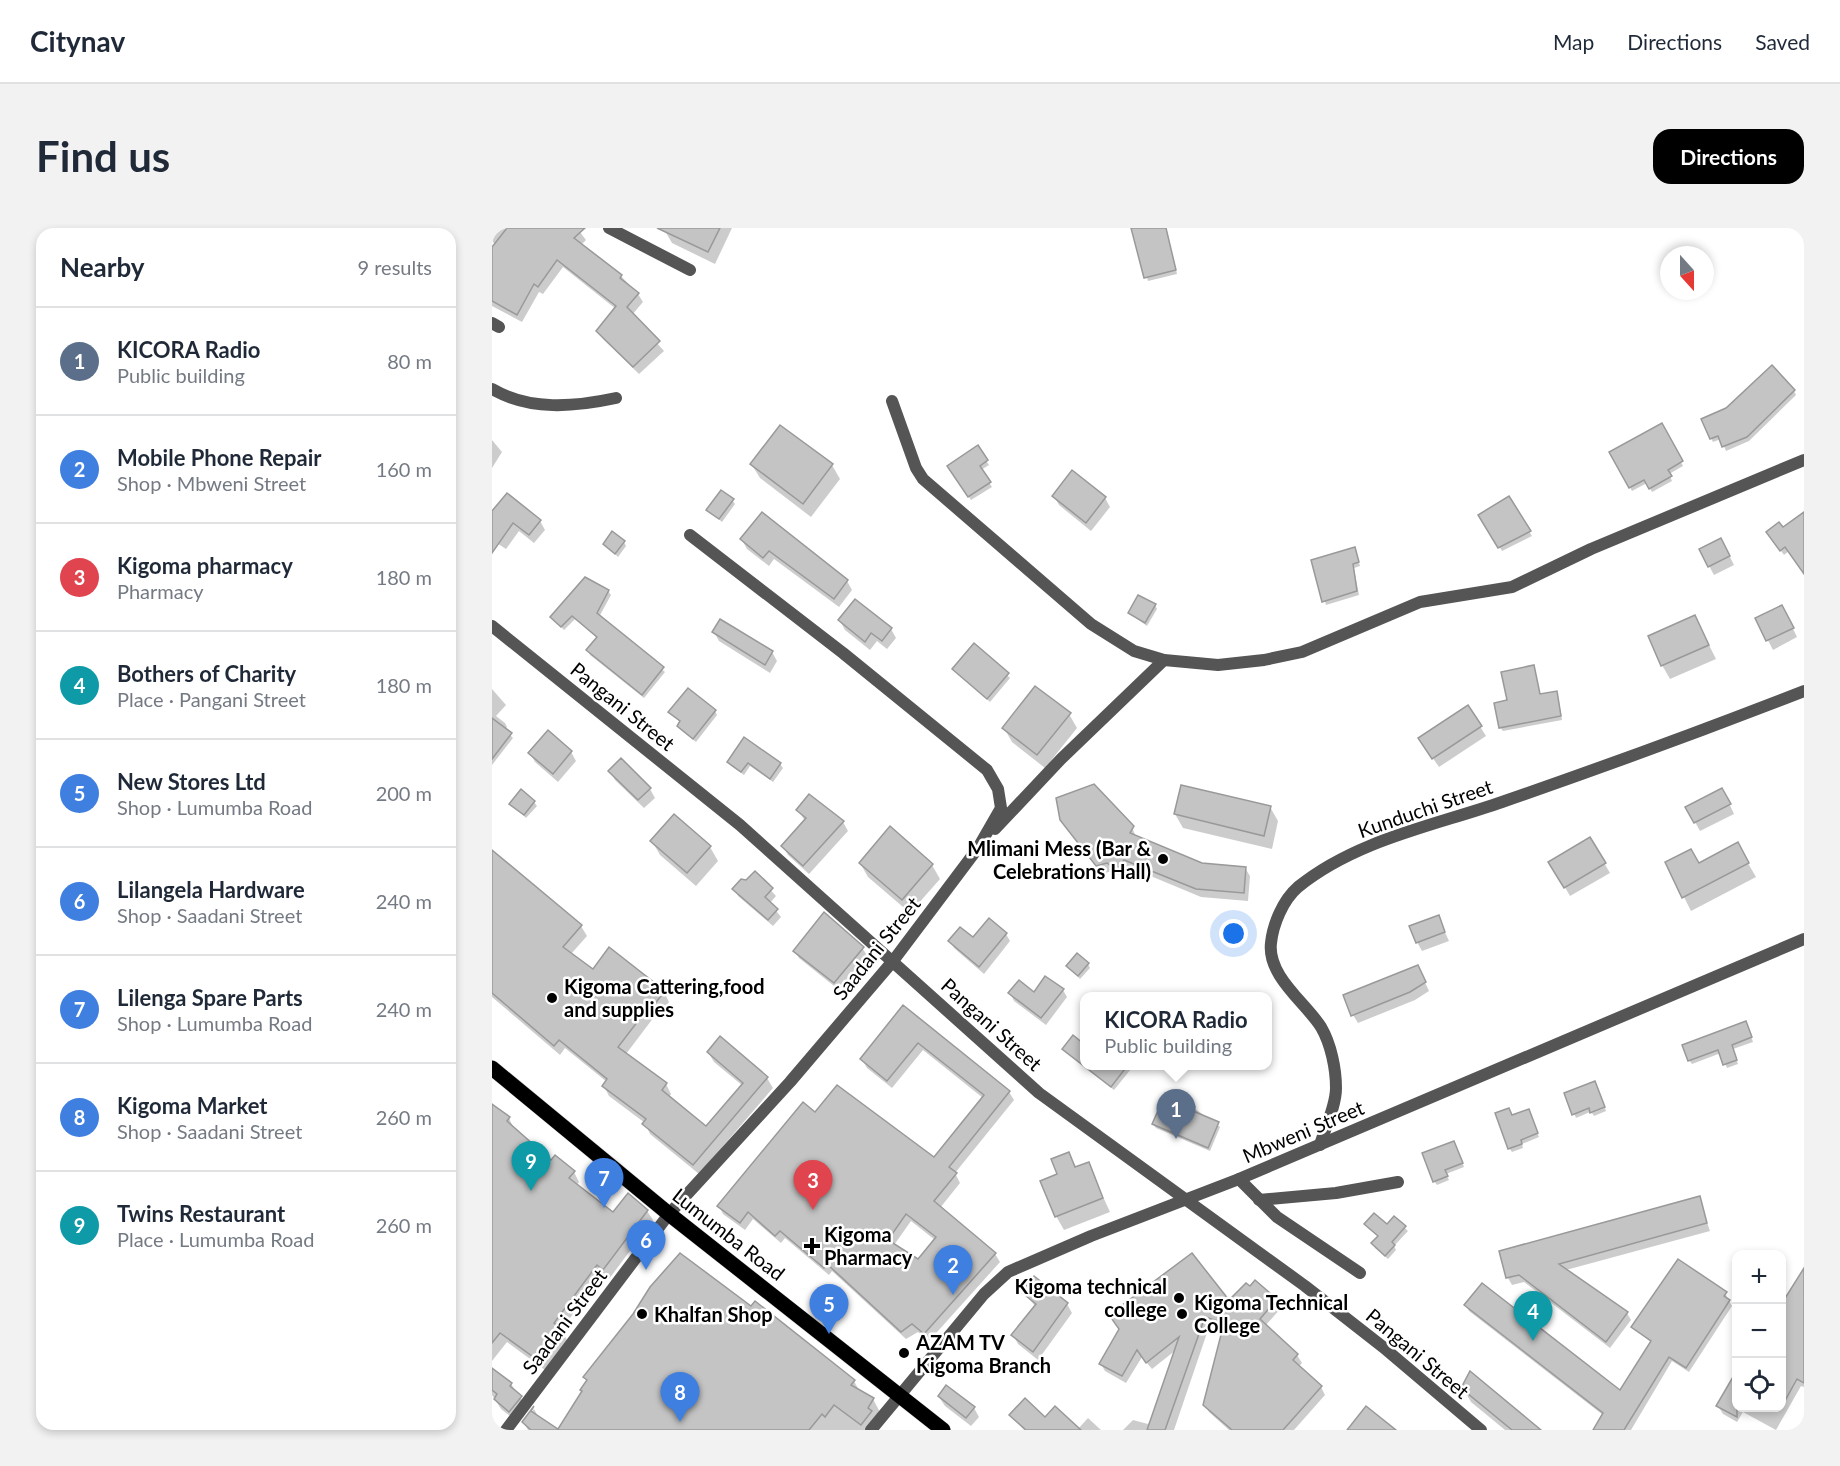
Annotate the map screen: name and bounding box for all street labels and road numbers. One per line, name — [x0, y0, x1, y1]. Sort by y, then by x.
street label: Pangani Street — [566, 657, 680, 755]
street label: Kunduchi Street — [1355, 774, 1495, 842]
street label: Saadani Street — [827, 892, 925, 1004]
street label: Pangani Street — [937, 973, 1047, 1075]
street label: Mbweni Street — [1239, 1095, 1367, 1167]
street label: Lumumba Road — [668, 1183, 790, 1285]
street label: Saadani Street — [517, 1264, 611, 1378]
street label: Pangani Street — [1362, 1303, 1474, 1403]

